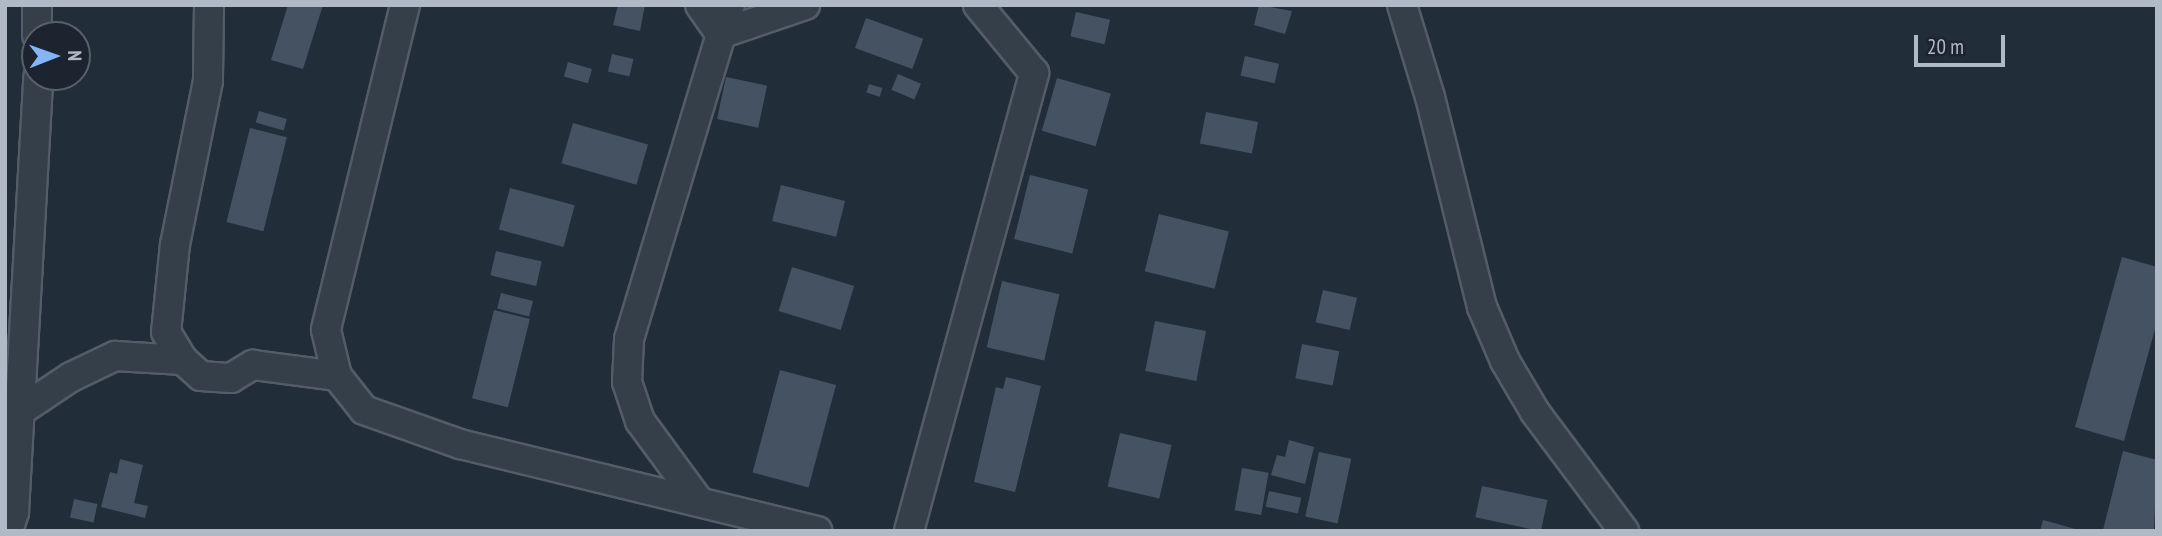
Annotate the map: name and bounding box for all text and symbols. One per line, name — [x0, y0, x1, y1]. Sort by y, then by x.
north arrow — [21, 21, 91, 91]
scale bar — [1917, 21, 2008, 65]
text: 20 m — [1927, 33, 1964, 60]
text: N — [63, 50, 87, 61]

